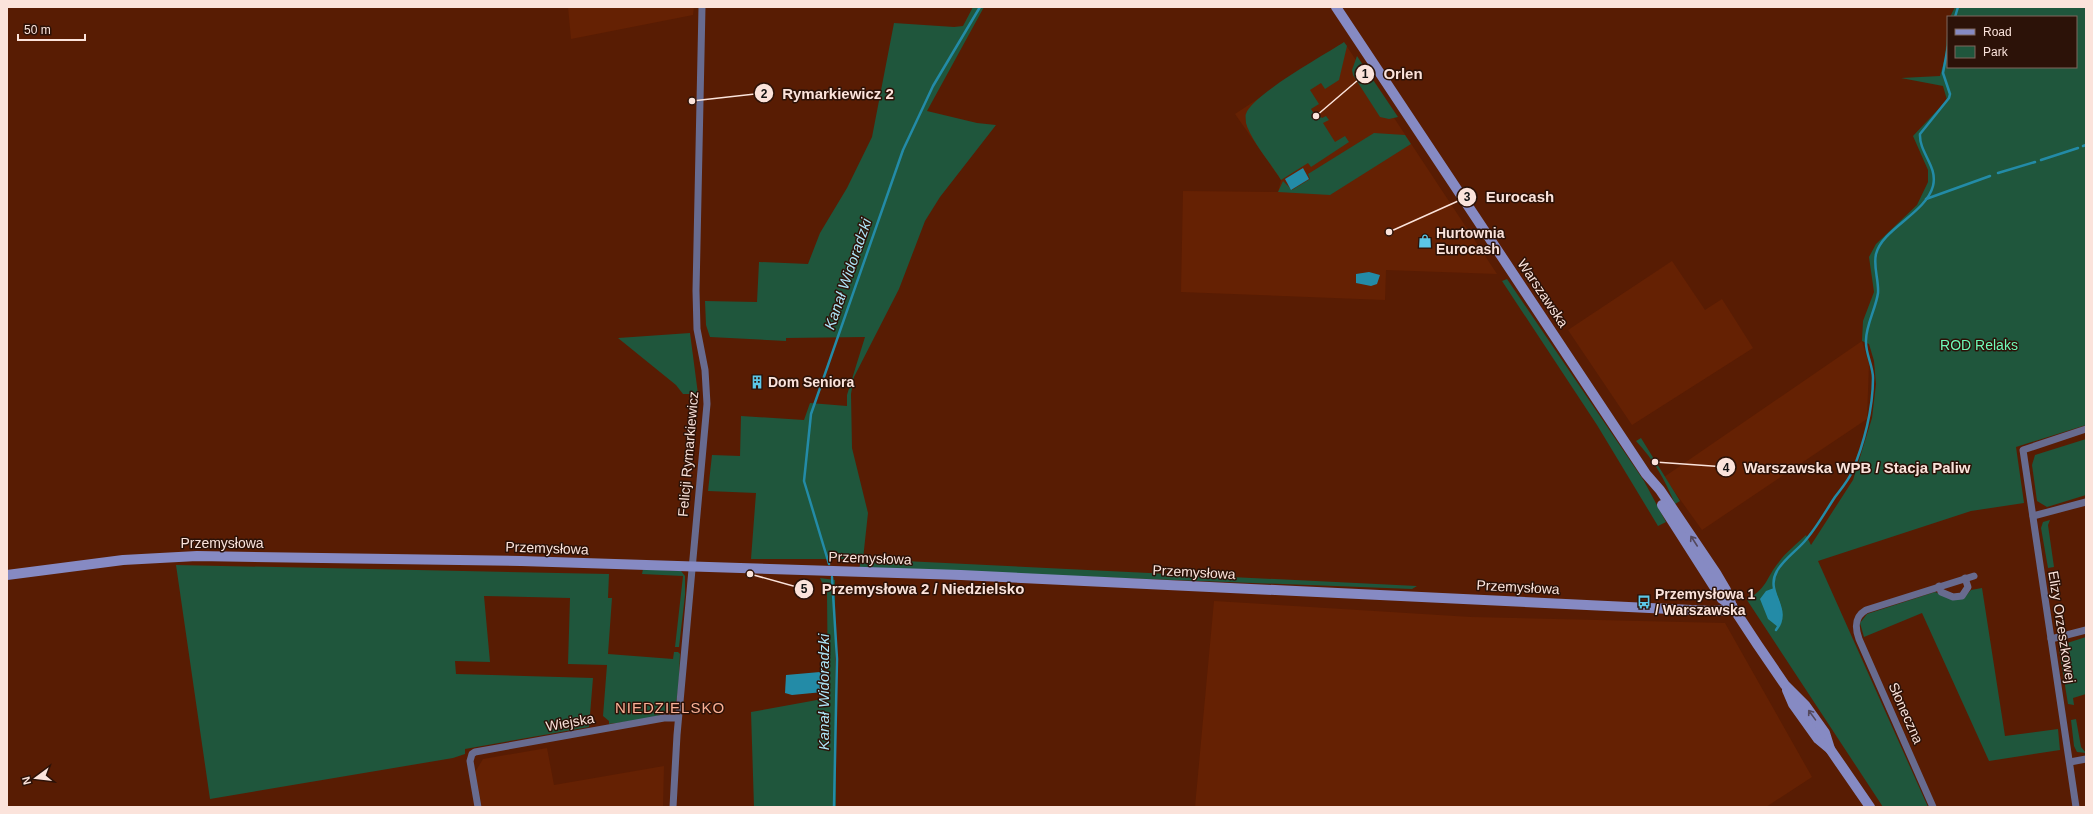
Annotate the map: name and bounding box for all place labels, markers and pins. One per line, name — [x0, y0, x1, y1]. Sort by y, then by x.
callout: Orlen — [1355, 60, 1430, 87]
callout: Rymarkiewicz 2 — [754, 80, 902, 107]
callout: Eurocash — [1457, 184, 1562, 211]
place label: Hurtownia Eurocash — [1436, 225, 1505, 257]
shop icon: Hurtownia Eurocash — [1417, 233, 1433, 249]
building icon: Dom Seniora — [749, 374, 765, 390]
place label: Dom Seniora — [768, 374, 855, 390]
callout: Warszawska WPB / Stacja Paliw — [1716, 454, 1979, 481]
callout: Przemysłowa 2 / Niedzielsko — [794, 575, 1033, 602]
place label: Przemysłowa 1 / Warszawska — [1655, 586, 1756, 618]
bus stop icon: Przemysłowa 1 / Warszawska — [1636, 594, 1652, 610]

